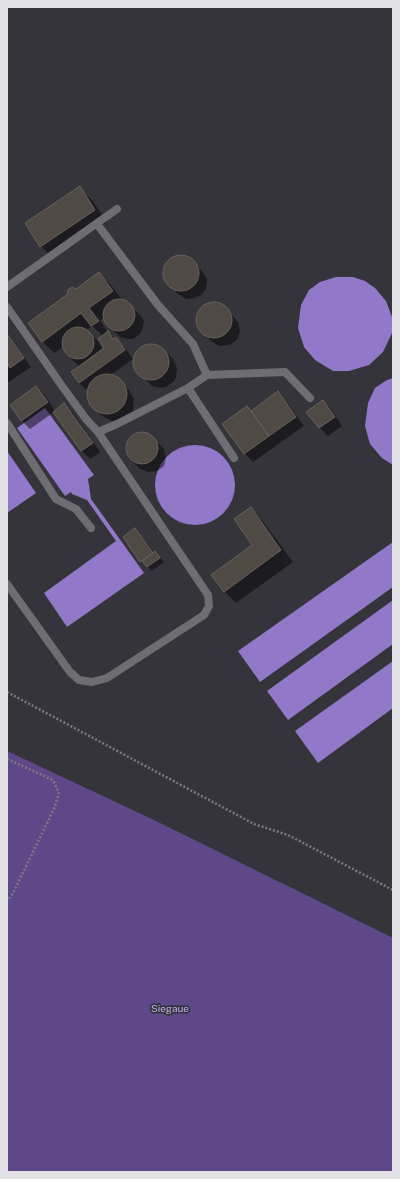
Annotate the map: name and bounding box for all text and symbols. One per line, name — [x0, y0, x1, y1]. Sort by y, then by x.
park label: Siegaue — [151, 1003, 189, 1015]

